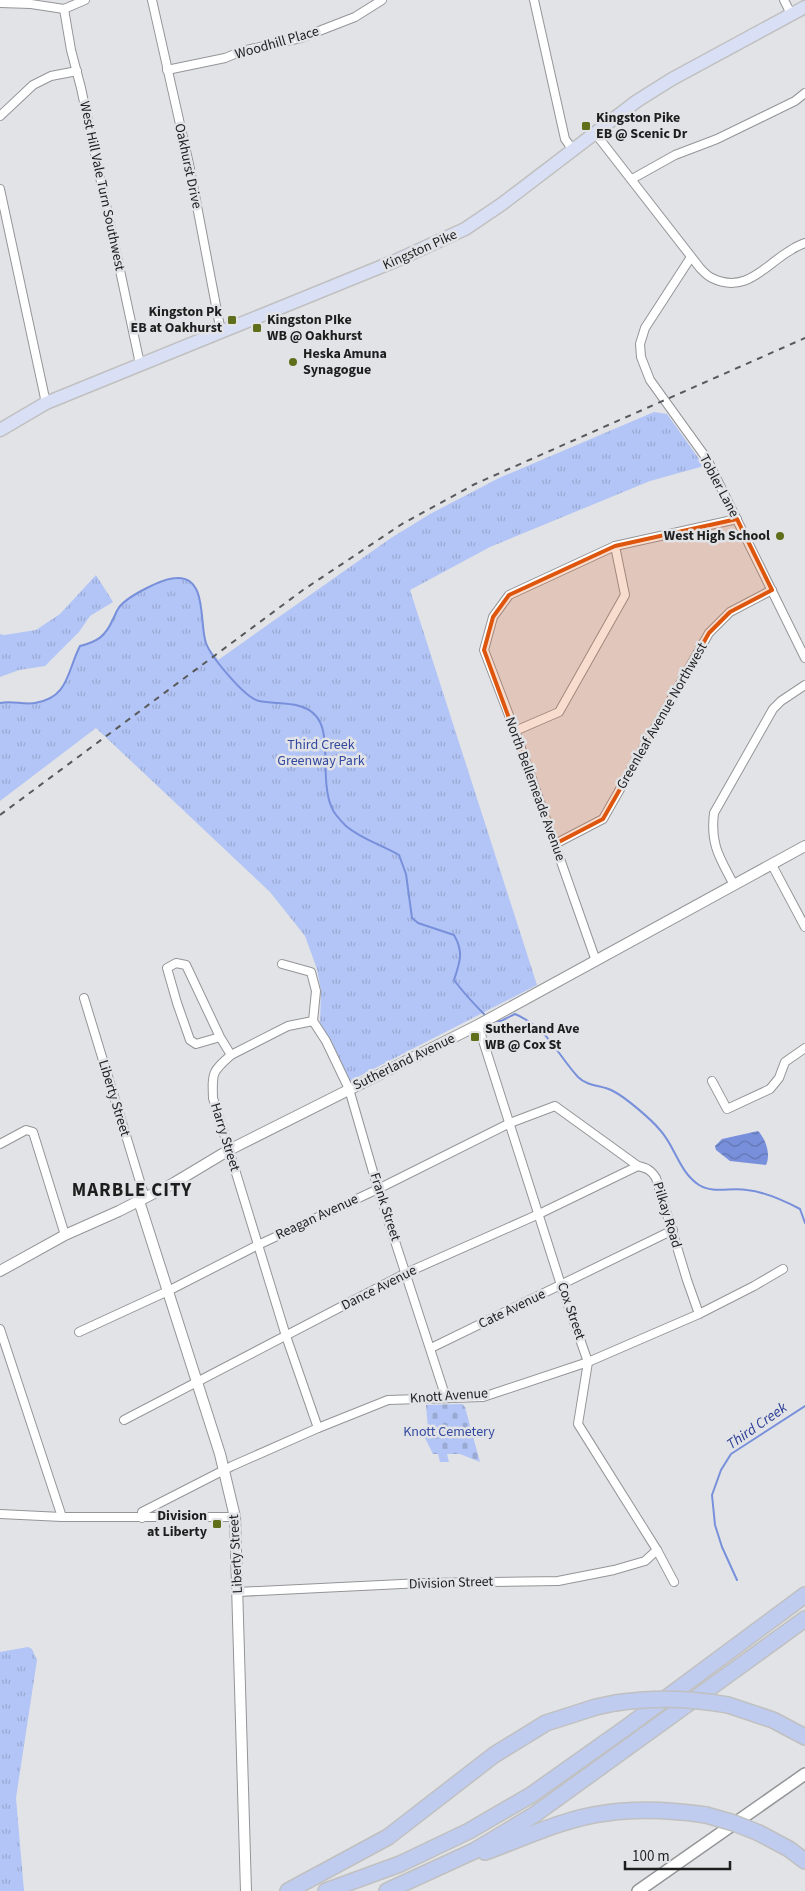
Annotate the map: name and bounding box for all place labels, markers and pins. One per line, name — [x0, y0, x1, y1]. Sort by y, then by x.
place label: Kingston Pike EB @ Scenic Dr — [596, 108, 688, 144]
marker: Kingston Pike EB @ Scenic Dr — [580, 120, 592, 132]
place label: Kingston Pk EB at Oakhurst — [130, 302, 223, 338]
place label: Kingston PIke WB @ Oakhurst — [267, 310, 363, 346]
marker: Kingston Pk EB at Oakhurst — [226, 314, 238, 326]
marker: Kingston PIke WB @ Oakhurst — [251, 322, 263, 334]
place label: Heska Amuna Synagogue — [303, 344, 387, 380]
marker: Heska Amuna Synagogue — [287, 356, 299, 368]
place label: West High School — [664, 526, 770, 546]
marker: West High School — [774, 530, 786, 542]
place label: Sutherland Ave WB @ Cox St — [485, 1019, 579, 1055]
marker: Sutherland Ave WB @ Cox St — [469, 1031, 481, 1043]
place label: Division at Liberty — [147, 1506, 208, 1542]
marker: Division at Liberty — [211, 1518, 223, 1530]

